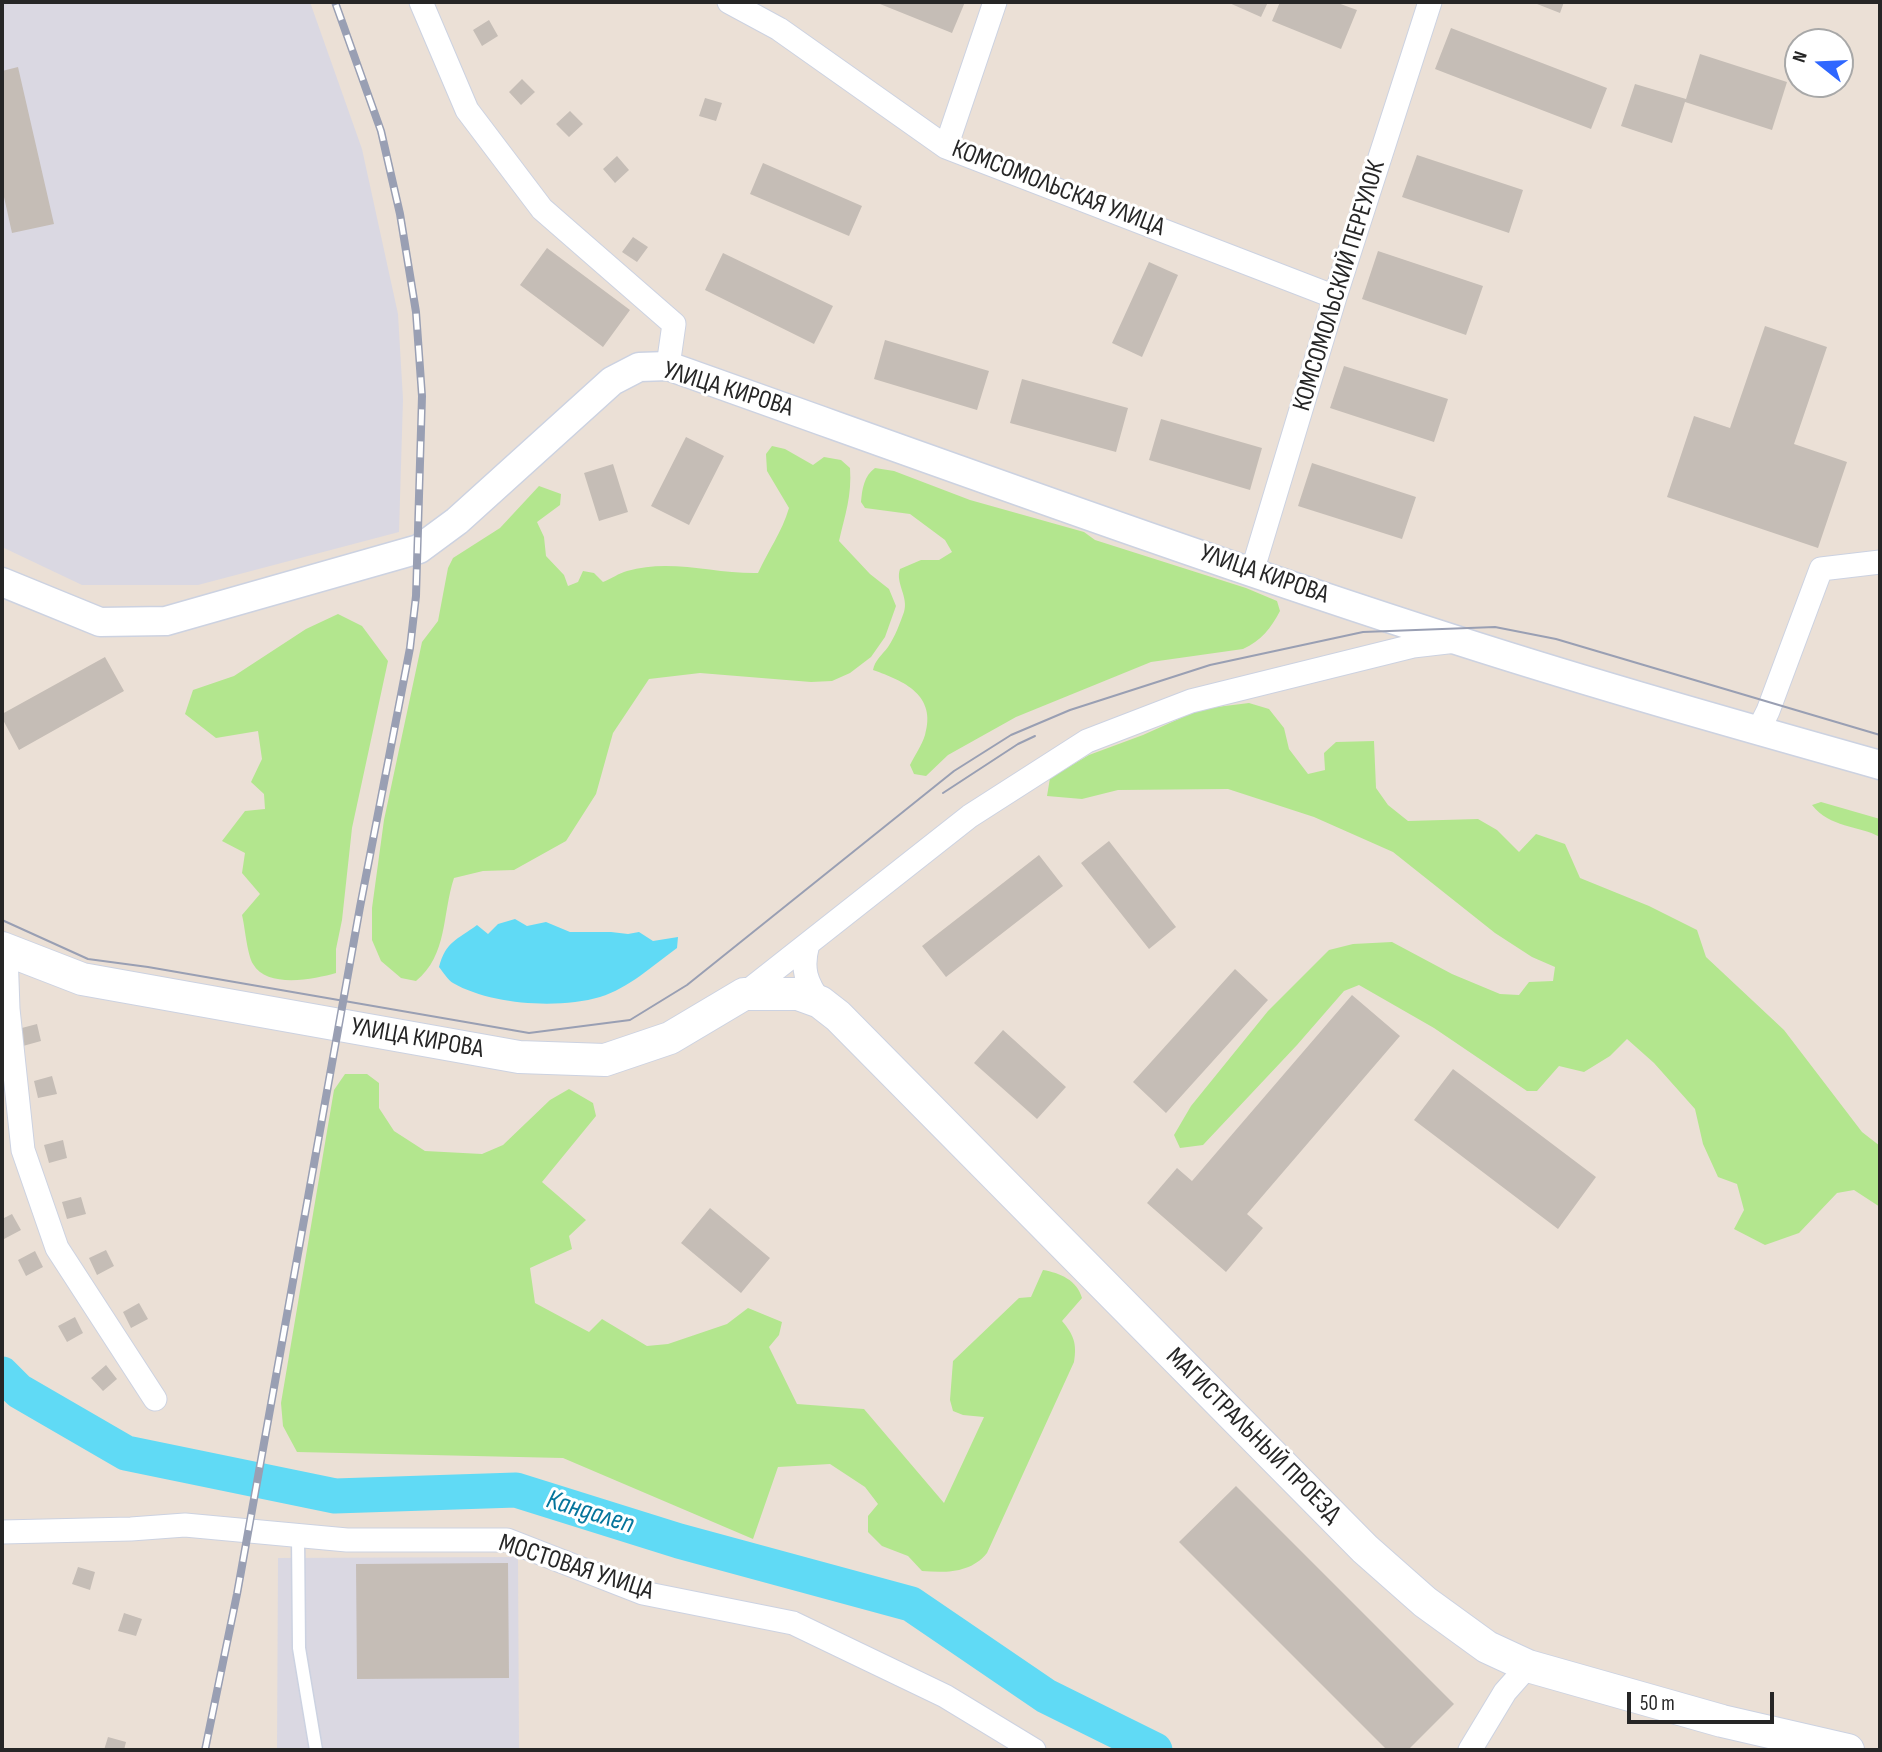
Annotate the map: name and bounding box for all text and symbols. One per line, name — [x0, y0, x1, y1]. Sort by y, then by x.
north arrow — [1784, 28, 1854, 98]
text: N — [1788, 49, 1813, 65]
street label: КОМСОМОЛЬСКАЯ УЛИЦА — [947, 134, 1169, 244]
street label: КОМСОМОЛЬСКИЙ ПЕРЕУЛОК — [1287, 157, 1393, 415]
street label: УЛИЦА КИРОВА — [659, 355, 797, 425]
street label: УЛИЦА КИРОВА — [1196, 538, 1332, 612]
street label: УЛИЦА КИРОВА — [348, 1012, 486, 1066]
street label: МАГИСТРАЛЬНЫЙ ПРОЕЗД — [1159, 1342, 1347, 1530]
water label: Кандалеп — [542, 1484, 638, 1542]
street label: МОСТОВАЯ УЛИЦА — [495, 1528, 657, 1608]
scale bar — [1630, 1678, 1777, 1722]
text: 50 m — [1640, 1691, 1675, 1716]

